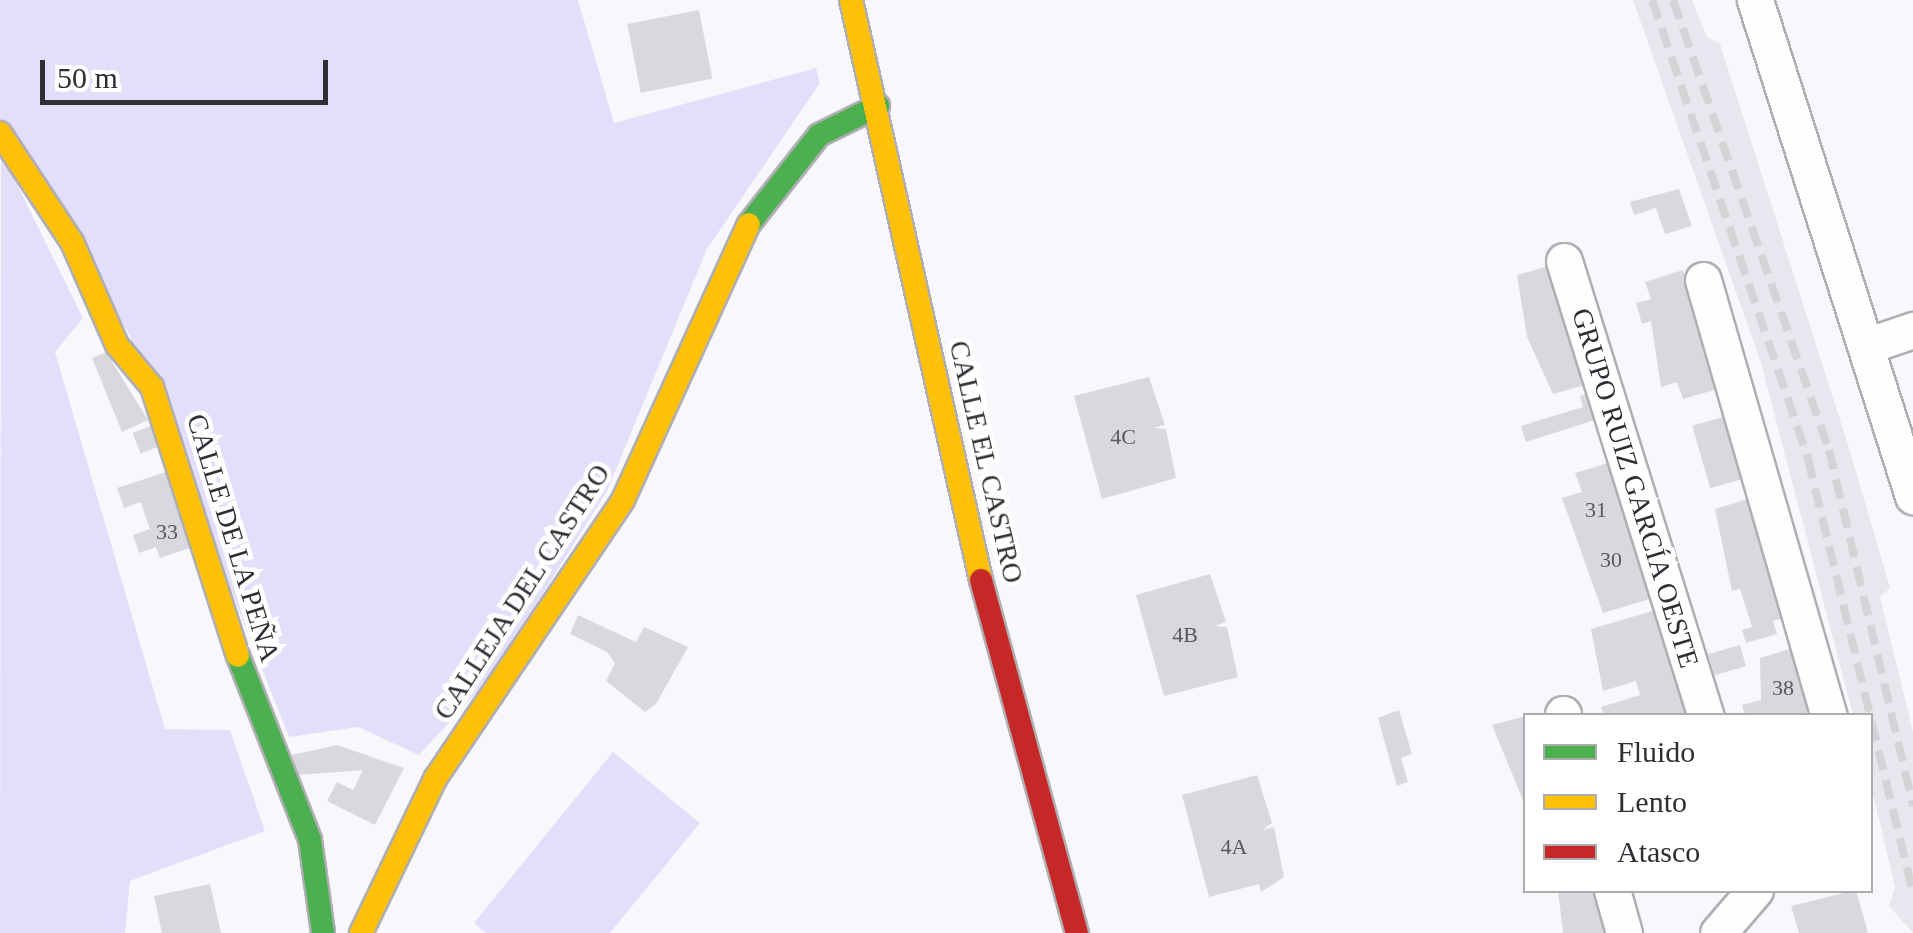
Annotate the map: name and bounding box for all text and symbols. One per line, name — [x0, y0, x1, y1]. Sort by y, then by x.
scale bar — [45, 40, 332, 102]
text: 50 m — [57, 61, 118, 94]
street label: GRUPO RUIZ GARCÍA OESTE — [1564, 303, 1706, 673]
street label: CALLE EL CASTRO — [942, 337, 1030, 587]
street label: CALLE DE LA PEÑA — [179, 409, 287, 667]
house number: 4C — [1110, 424, 1136, 450]
street label: CALLEJA DEL CASTRO — [426, 457, 618, 727]
house number: 31 — [1585, 497, 1607, 523]
house number: 33 — [156, 519, 178, 545]
house number: 30 — [1600, 547, 1622, 573]
house number: 4B — [1172, 622, 1198, 648]
house number: 38 — [1772, 675, 1794, 701]
legend — [1523, 713, 1873, 893]
text: Fluido — [1617, 735, 1695, 768]
text: Lento — [1617, 785, 1687, 818]
house number: 4A — [1221, 834, 1247, 860]
text: Atasco — [1617, 835, 1700, 868]

